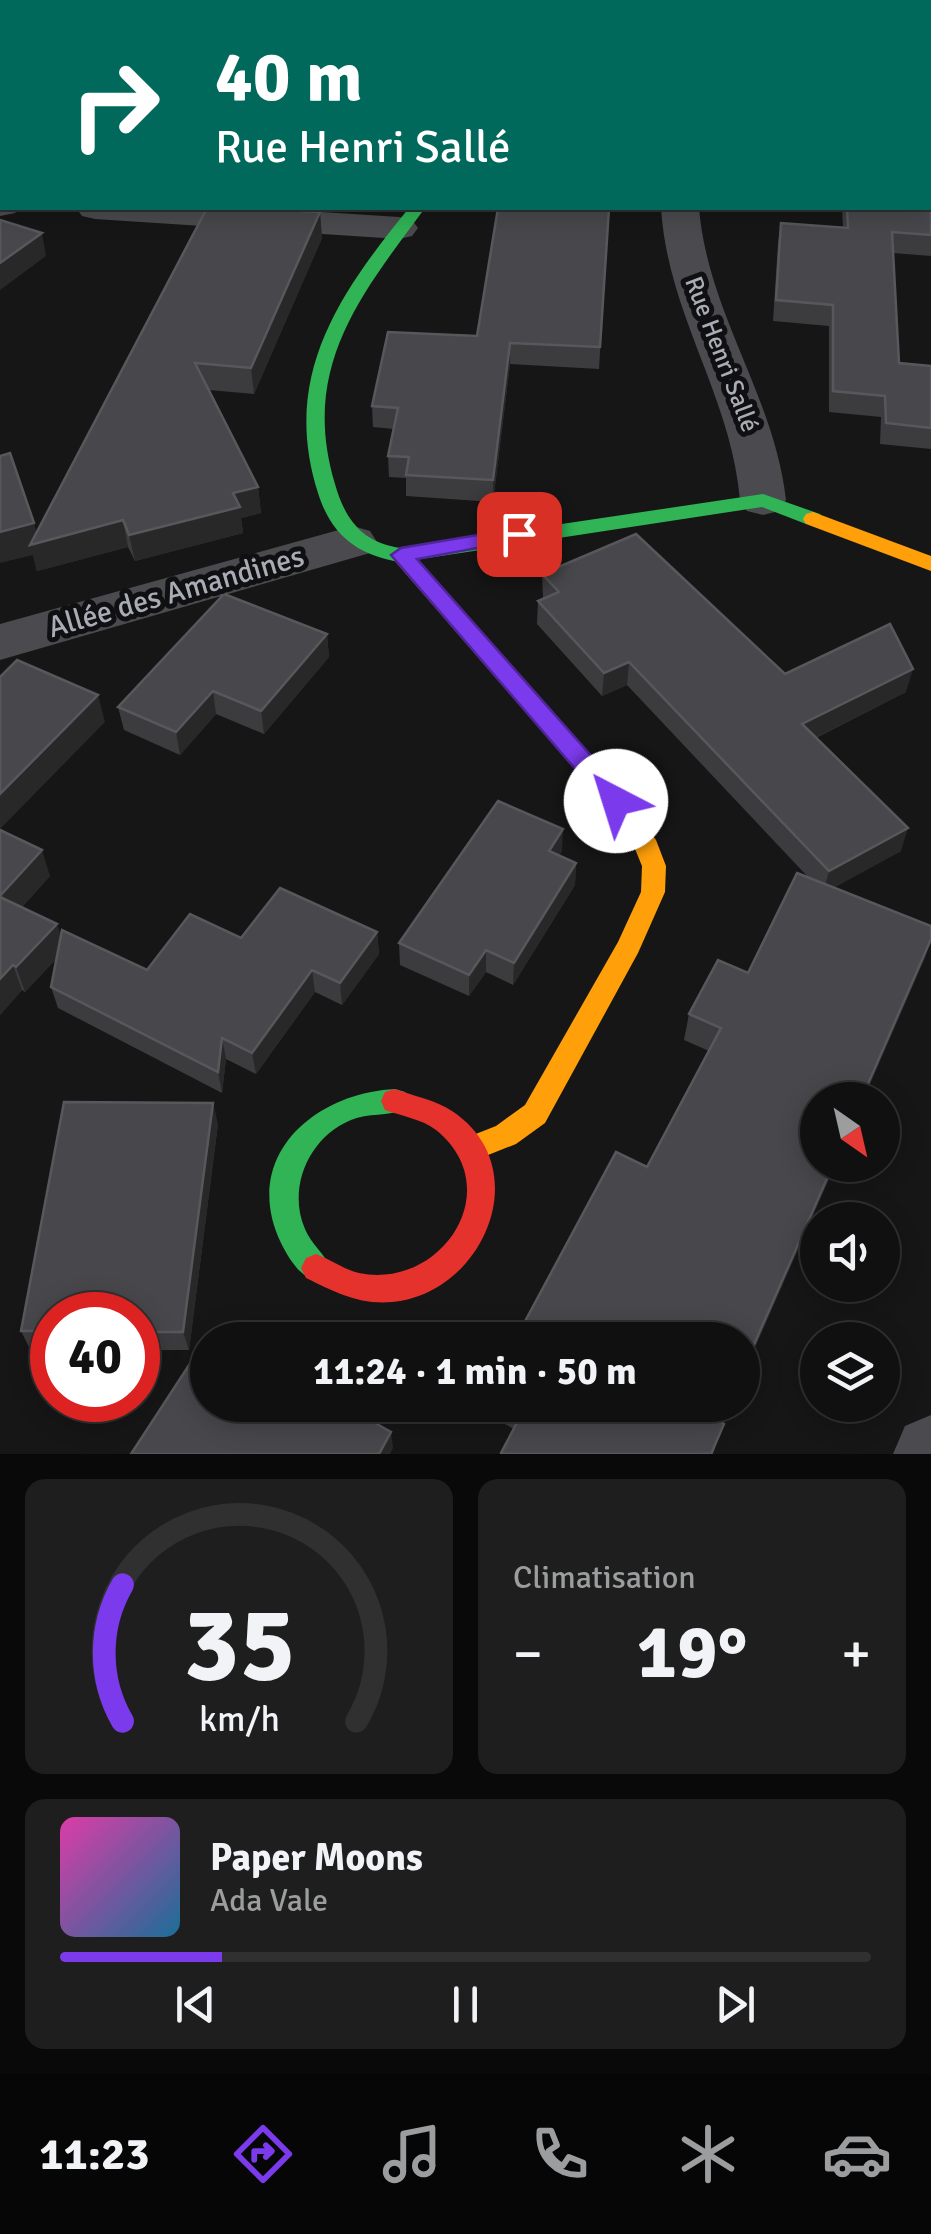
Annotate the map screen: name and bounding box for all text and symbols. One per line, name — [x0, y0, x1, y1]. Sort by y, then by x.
text: 40 m — [215, 34, 363, 120]
icon: right — [50, 40, 180, 170]
text: Rue Henri Sallé — [215, 120, 511, 175]
street label: Rue Henri Sallé — [678, 272, 766, 436]
pin — [477, 492, 562, 577]
icon: arrive — [492, 507, 547, 562]
street label: Allée des Amandines — [44, 538, 308, 646]
position arrow — [564, 749, 668, 853]
north arrow — [800, 1082, 900, 1182]
map controls — [800, 1082, 900, 1422]
button: sound — [800, 1202, 900, 1302]
speed limit sign: 40 — [30, 1292, 160, 1422]
button: layers — [800, 1322, 900, 1422]
text: 11:24 · 1 min · 50 m — [313, 1348, 637, 1395]
text: Climatisation — [513, 1558, 696, 1597]
text: 35 — [183, 1581, 295, 1709]
text: 19° — [637, 1606, 748, 1699]
text: − — [513, 1620, 543, 1688]
text: + — [841, 1620, 871, 1688]
text: km/h — [199, 1697, 279, 1741]
text: Paper Moons — [210, 1834, 423, 1881]
text: Ada Vale — [210, 1881, 328, 1920]
icon: previous — [168, 1977, 223, 2032]
icon: pause — [438, 1977, 493, 2032]
icon: next — [708, 1977, 763, 2032]
icon: directions — [228, 2119, 298, 2189]
icon: music — [377, 2119, 447, 2189]
icon: phone — [525, 2119, 595, 2189]
icon: climate — [673, 2119, 743, 2189]
icon: car — [822, 2119, 892, 2189]
text: 11:23 — [39, 2127, 150, 2182]

